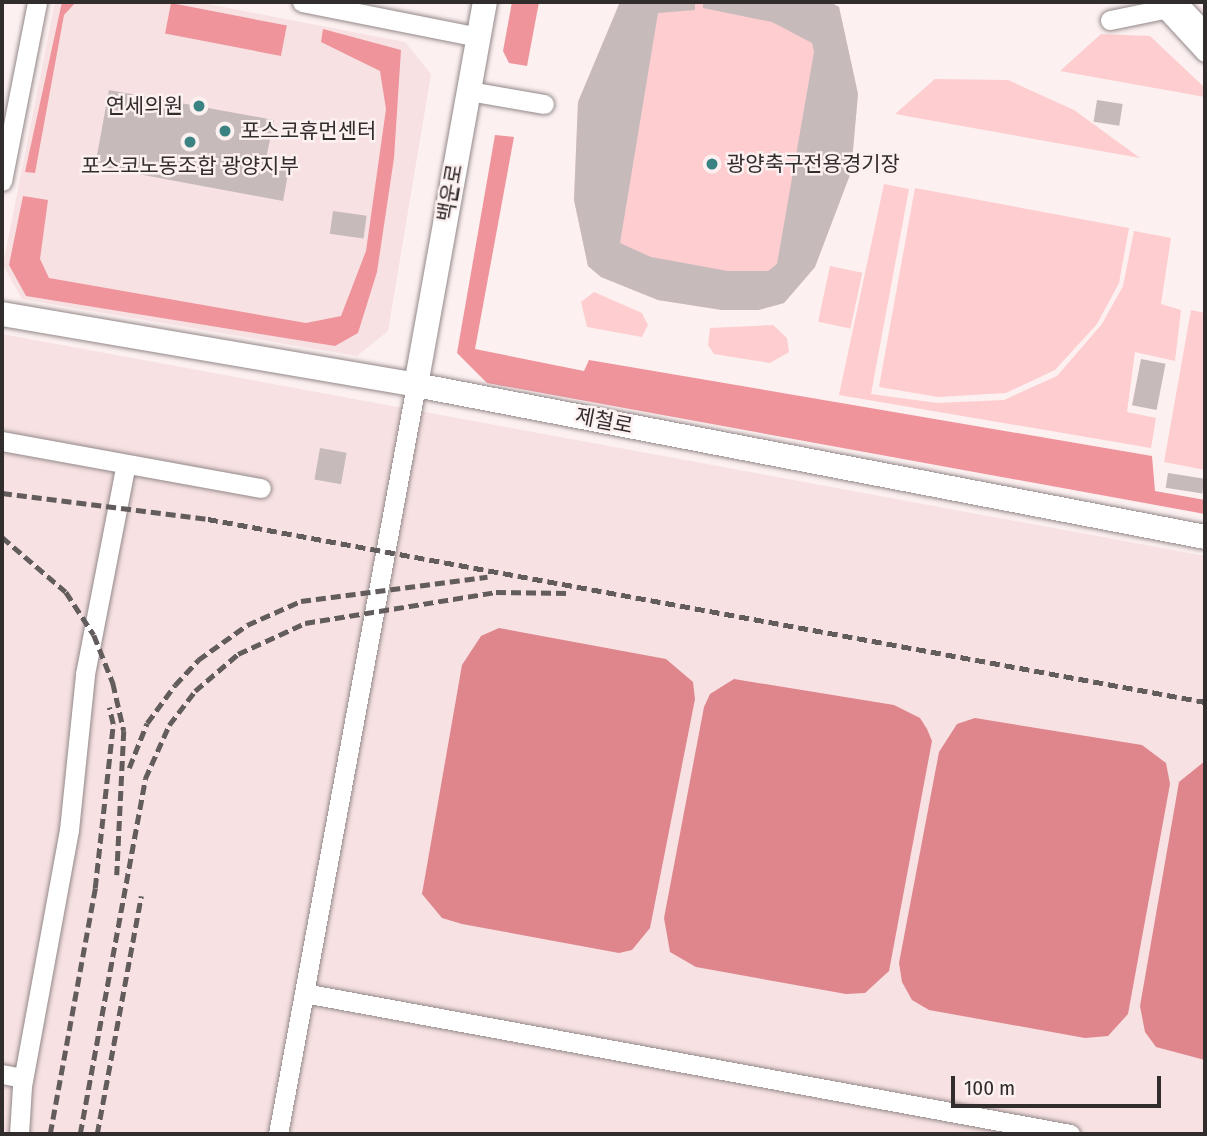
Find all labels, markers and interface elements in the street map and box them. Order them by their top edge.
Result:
place label: 연세의원 [106,93,183,119]
marker: 연세의원 [189,96,209,116]
place label: 포스코휴먼센터 [241,118,376,144]
marker: 포스코휴먼센터 [215,121,235,141]
marker: 포스코노동조합 광양지부 [182,134,198,150]
place label: 광양축구전용경기장 [726,151,900,177]
place label: 포스코노동조합 광양지부 [81,153,299,179]
marker: 광양축구전용경기장 [704,156,720,172]
street label: 백운로 [433,162,467,224]
street label: 제철로 [573,403,635,439]
scale bar [955,1062,1165,1106]
text: 100 m [964,1075,1015,1101]

